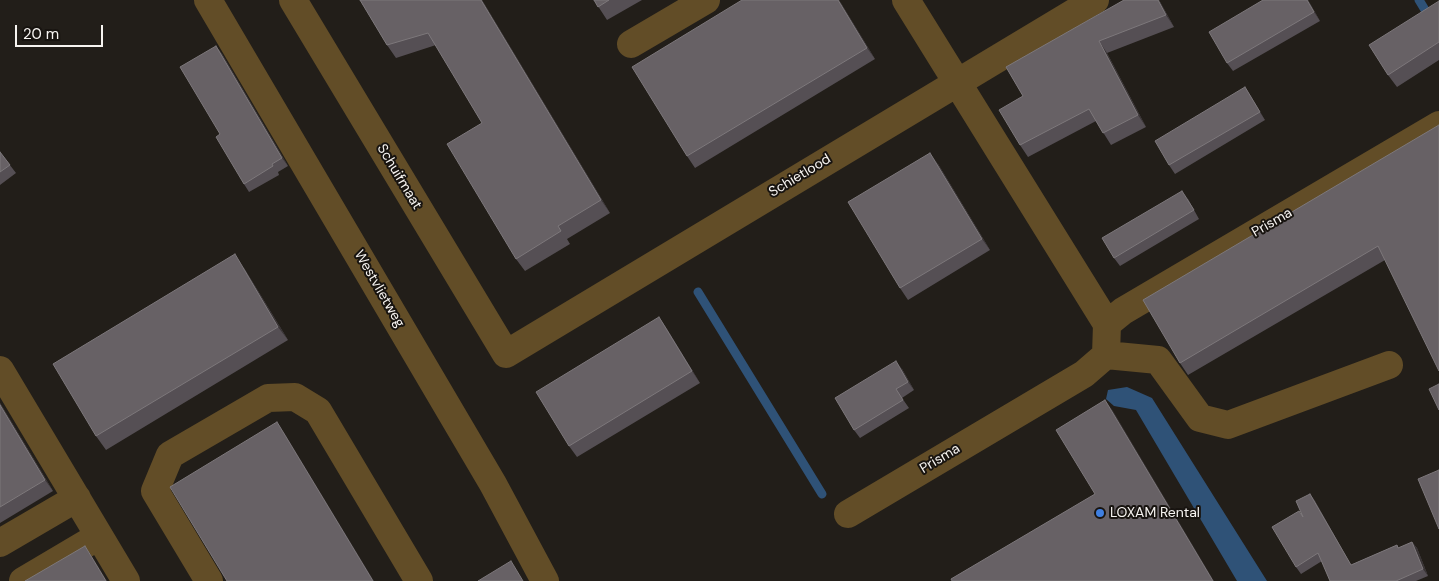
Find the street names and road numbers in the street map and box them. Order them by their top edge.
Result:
street label: Schuifmaat [373,141,425,213]
street label: Schietlood [766,151,834,201]
street label: Prisma [1249,205,1295,241]
street label: Westvlietweg [350,247,408,331]
street label: Prisma [917,441,963,477]

